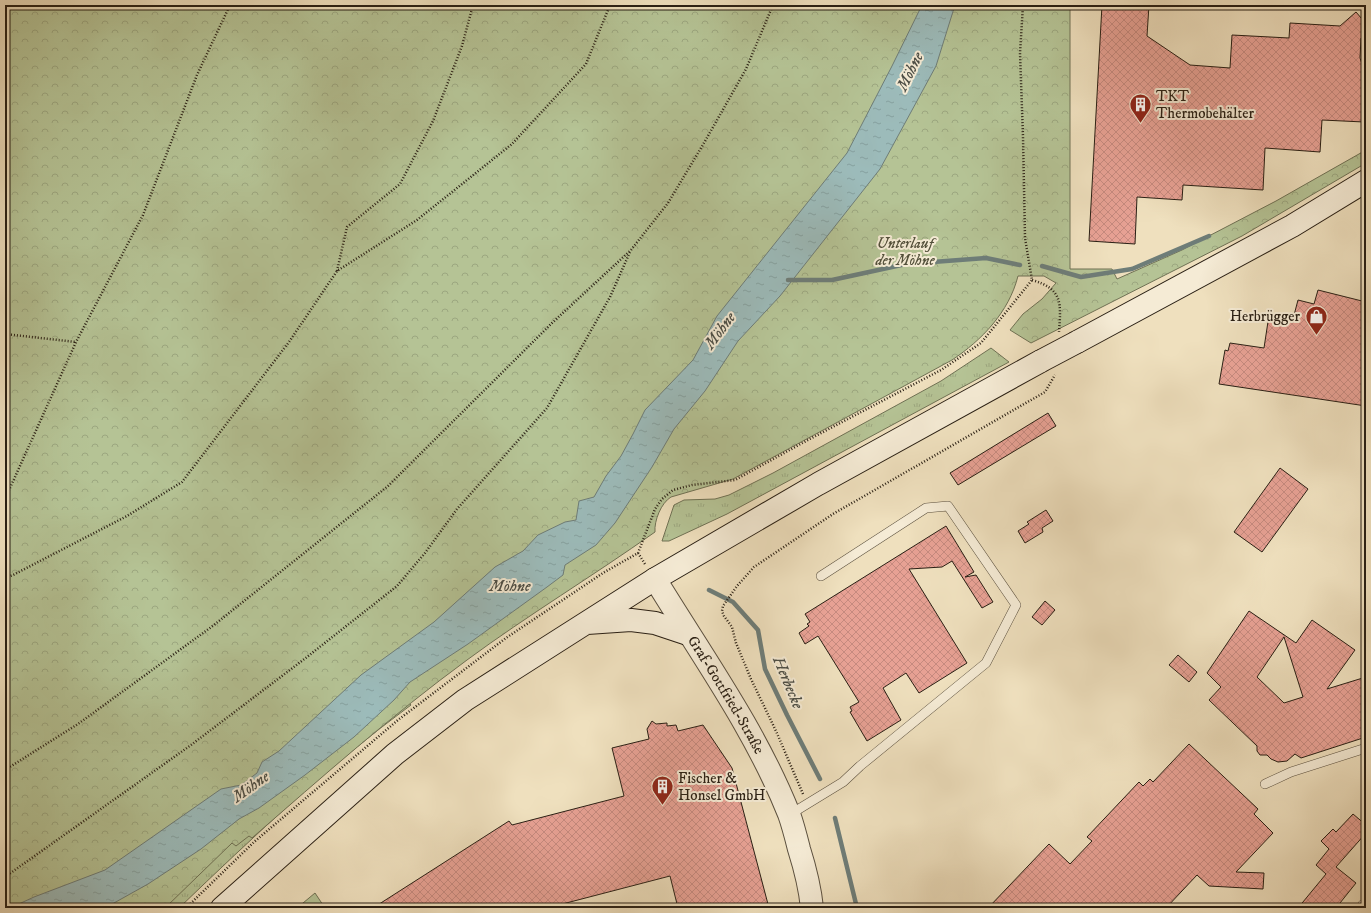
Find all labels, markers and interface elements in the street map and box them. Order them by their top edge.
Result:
water label: Möhne [892,48,928,95]
place label: TKT Thermobehälter [1156,87,1254,123]
building icon: TKT Thermobehälter [1128,92,1154,125]
park label: Unterlauf der Möhne [874,234,937,270]
shop icon: Herbrügger [1303,303,1329,336]
place label: Herbrügger [1230,307,1300,326]
water label: Möhne [699,308,740,354]
water label: Möhne [489,576,531,596]
street label: Graf-Gottfried-Straße [683,632,769,757]
water label: Herbecke [768,652,808,712]
water label: Möhne [227,766,273,807]
place label: Fischer & Honsel GmbH [678,769,766,805]
building icon: Fischer & Honsel GmbH [649,774,675,807]

